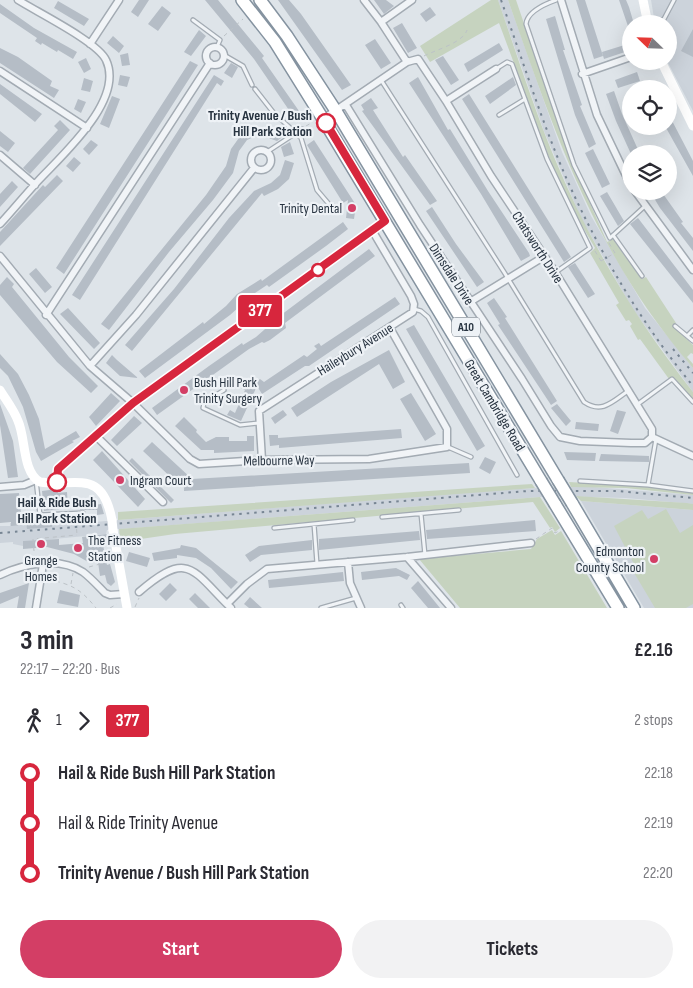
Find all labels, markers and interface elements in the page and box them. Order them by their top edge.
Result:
north arrow [622,15,678,70]
map controls [622,15,677,200]
button: locate [622,80,677,135]
place label: Trinity Avenue / Bush Hill Park Station [208,107,312,140]
marker: Trinity Avenue / Bush Hill Park Station [316,113,336,133]
button: layers [622,145,677,200]
place label: Trinity Dental [279,200,342,217]
marker: Trinity Dental [346,202,358,214]
street label: Chatsworth Drive [508,208,567,286]
street label: Dimsdale Drive [425,240,478,308]
unlabelled marker [311,263,325,277]
line badge: 377 [231,295,289,327]
text: 377 [248,300,272,321]
road number: A10 [452,318,480,337]
street label: Haileybury Avenue [314,319,396,379]
street label: Great Cambridge Road [460,356,529,454]
place label: Bush Hill Park Trinity Surgery [194,374,263,407]
marker: Bush Hill Park Trinity Surgery [178,384,190,396]
street label: Melbourne Way [243,451,315,470]
marker: Hail & Ride Bush Hill Park Station [47,472,67,492]
place label: Ingram Court [130,472,192,489]
marker: Ingram Court [114,474,126,486]
place label: Hail & Ride Bush Hill Park Station [17,494,97,527]
place label: The Fitness Station [88,532,141,565]
marker: Grange Homes [35,538,47,550]
marker: The Fitness Station [72,542,84,554]
place label: Edmonton County School [576,543,644,576]
place label: Grange Homes [24,552,58,585]
marker: Edmonton County School [648,553,660,565]
text: 3 min [20,624,74,657]
text: £2.16 [634,639,673,662]
text: 22:17 – 22:20 · Bus [20,660,120,679]
icon: walk [20,707,48,735]
icon: forward [70,707,98,735]
text: 377 [116,710,139,731]
text: 1 [56,711,62,730]
text: 2 stops [634,711,673,730]
text: Hail & Ride Bush Hill Park Station [58,762,275,785]
text: 22:18 [644,764,673,783]
text: Hail & Ride Trinity Avenue [58,812,218,835]
text: 22:19 [644,814,673,833]
text: Trinity Avenue / Bush Hill Park Station [58,862,309,885]
text: 22:20 [643,864,673,883]
button: Start [20,920,342,978]
button: Tickets [352,920,673,978]

